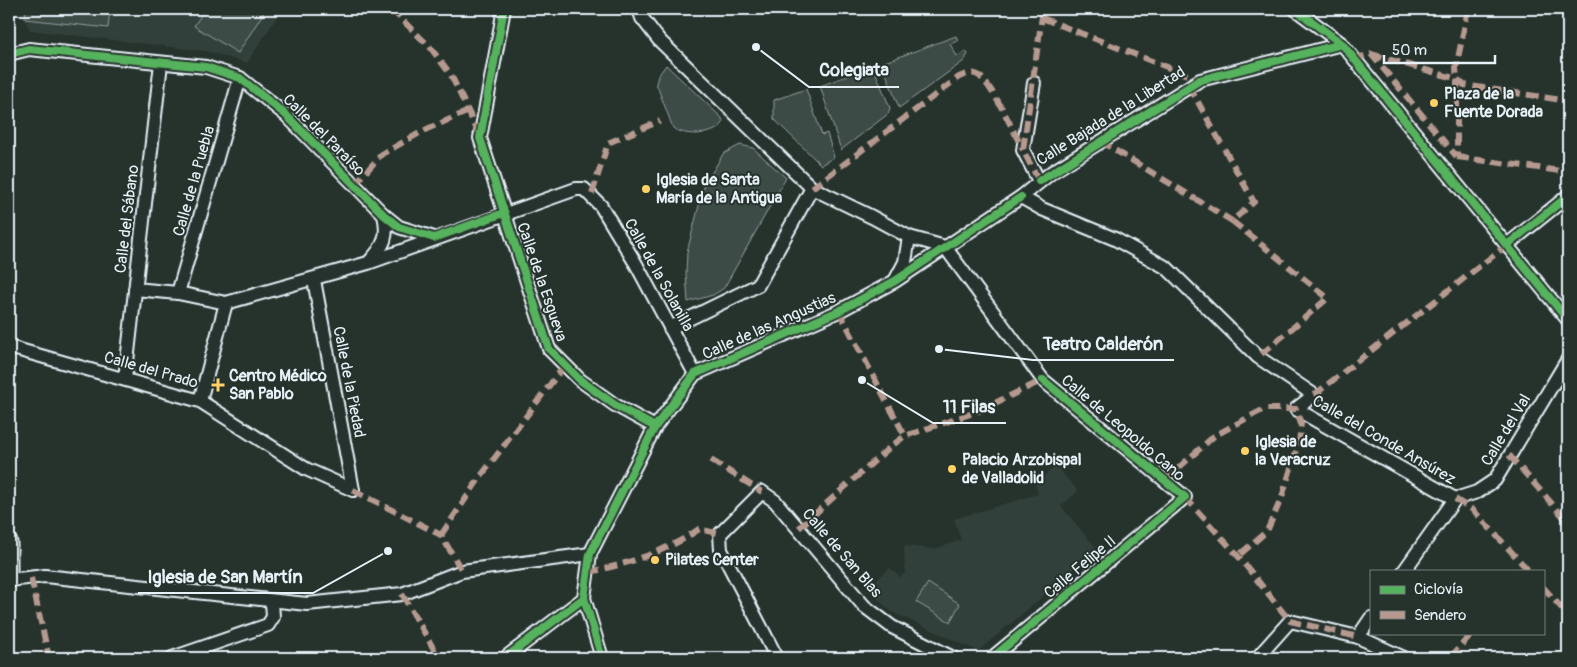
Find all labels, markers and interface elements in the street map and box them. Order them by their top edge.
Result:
scale bar [1384,32,1496,64]
text: 50 m [1392,41,1427,60]
callout: Colegiata [809,54,899,87]
text: Colegiata [819,59,889,82]
street label: Calle Bajada de la Libertad [1033,62,1189,170]
place label: Plaza de la Fuente Dorada [1444,84,1544,122]
street label: Calle del Paraíso [279,90,370,181]
marker: Plaza de la Fuente Dorada [1428,97,1440,109]
street label: Calle de la Puebla [169,123,219,239]
street label: Calle del Sábano [110,163,144,274]
place label: Iglesia de Santa María de la Antigua [656,170,783,208]
marker: Iglesia de Santa María de la Antigua [640,183,652,195]
street label: Calle de la Solanilla [620,215,698,335]
street label: Calle de la Esgueva [512,220,572,344]
street label: Calle de las Angustias [699,288,839,364]
street label: Calle de la Piedad [328,325,370,439]
callout: Teatro Calderón [1033,327,1174,360]
text: Teatro Calderón [1042,333,1163,356]
street label: Calle del Prado [102,347,201,393]
place label: Centro Médico San Pablo [229,366,327,404]
street label: Calle de Leopoldo Cano [1057,370,1189,486]
marker: Centro Médico San Pablo [211,378,225,392]
callout: 11 Filas [933,390,1006,423]
street label: Calle del Val [1477,390,1535,470]
street label: Calle del Conde Ansúrez [1309,391,1459,489]
text: 11 Filas [943,396,996,419]
place label: Iglesia de la Veracruz [1255,432,1331,470]
marker: Iglesia de la Veracruz [1239,445,1251,457]
place label: Palacio Arzobispal de Valladolid [962,450,1082,488]
marker: Palacio Arzobispal de Valladolid [946,463,958,475]
street label: Calle de San Blas [798,504,886,602]
street label: Calle Felipe II [1040,531,1120,603]
place label: Pilates Center [665,550,759,570]
marker: Pilates Center [649,554,661,566]
callout: Iglesia de San Martín [138,560,313,593]
text: Iglesia de San Martín [147,566,303,589]
legend [1370,570,1544,634]
text: Ciclovía [1414,580,1463,599]
text: Sendero [1414,606,1466,625]

